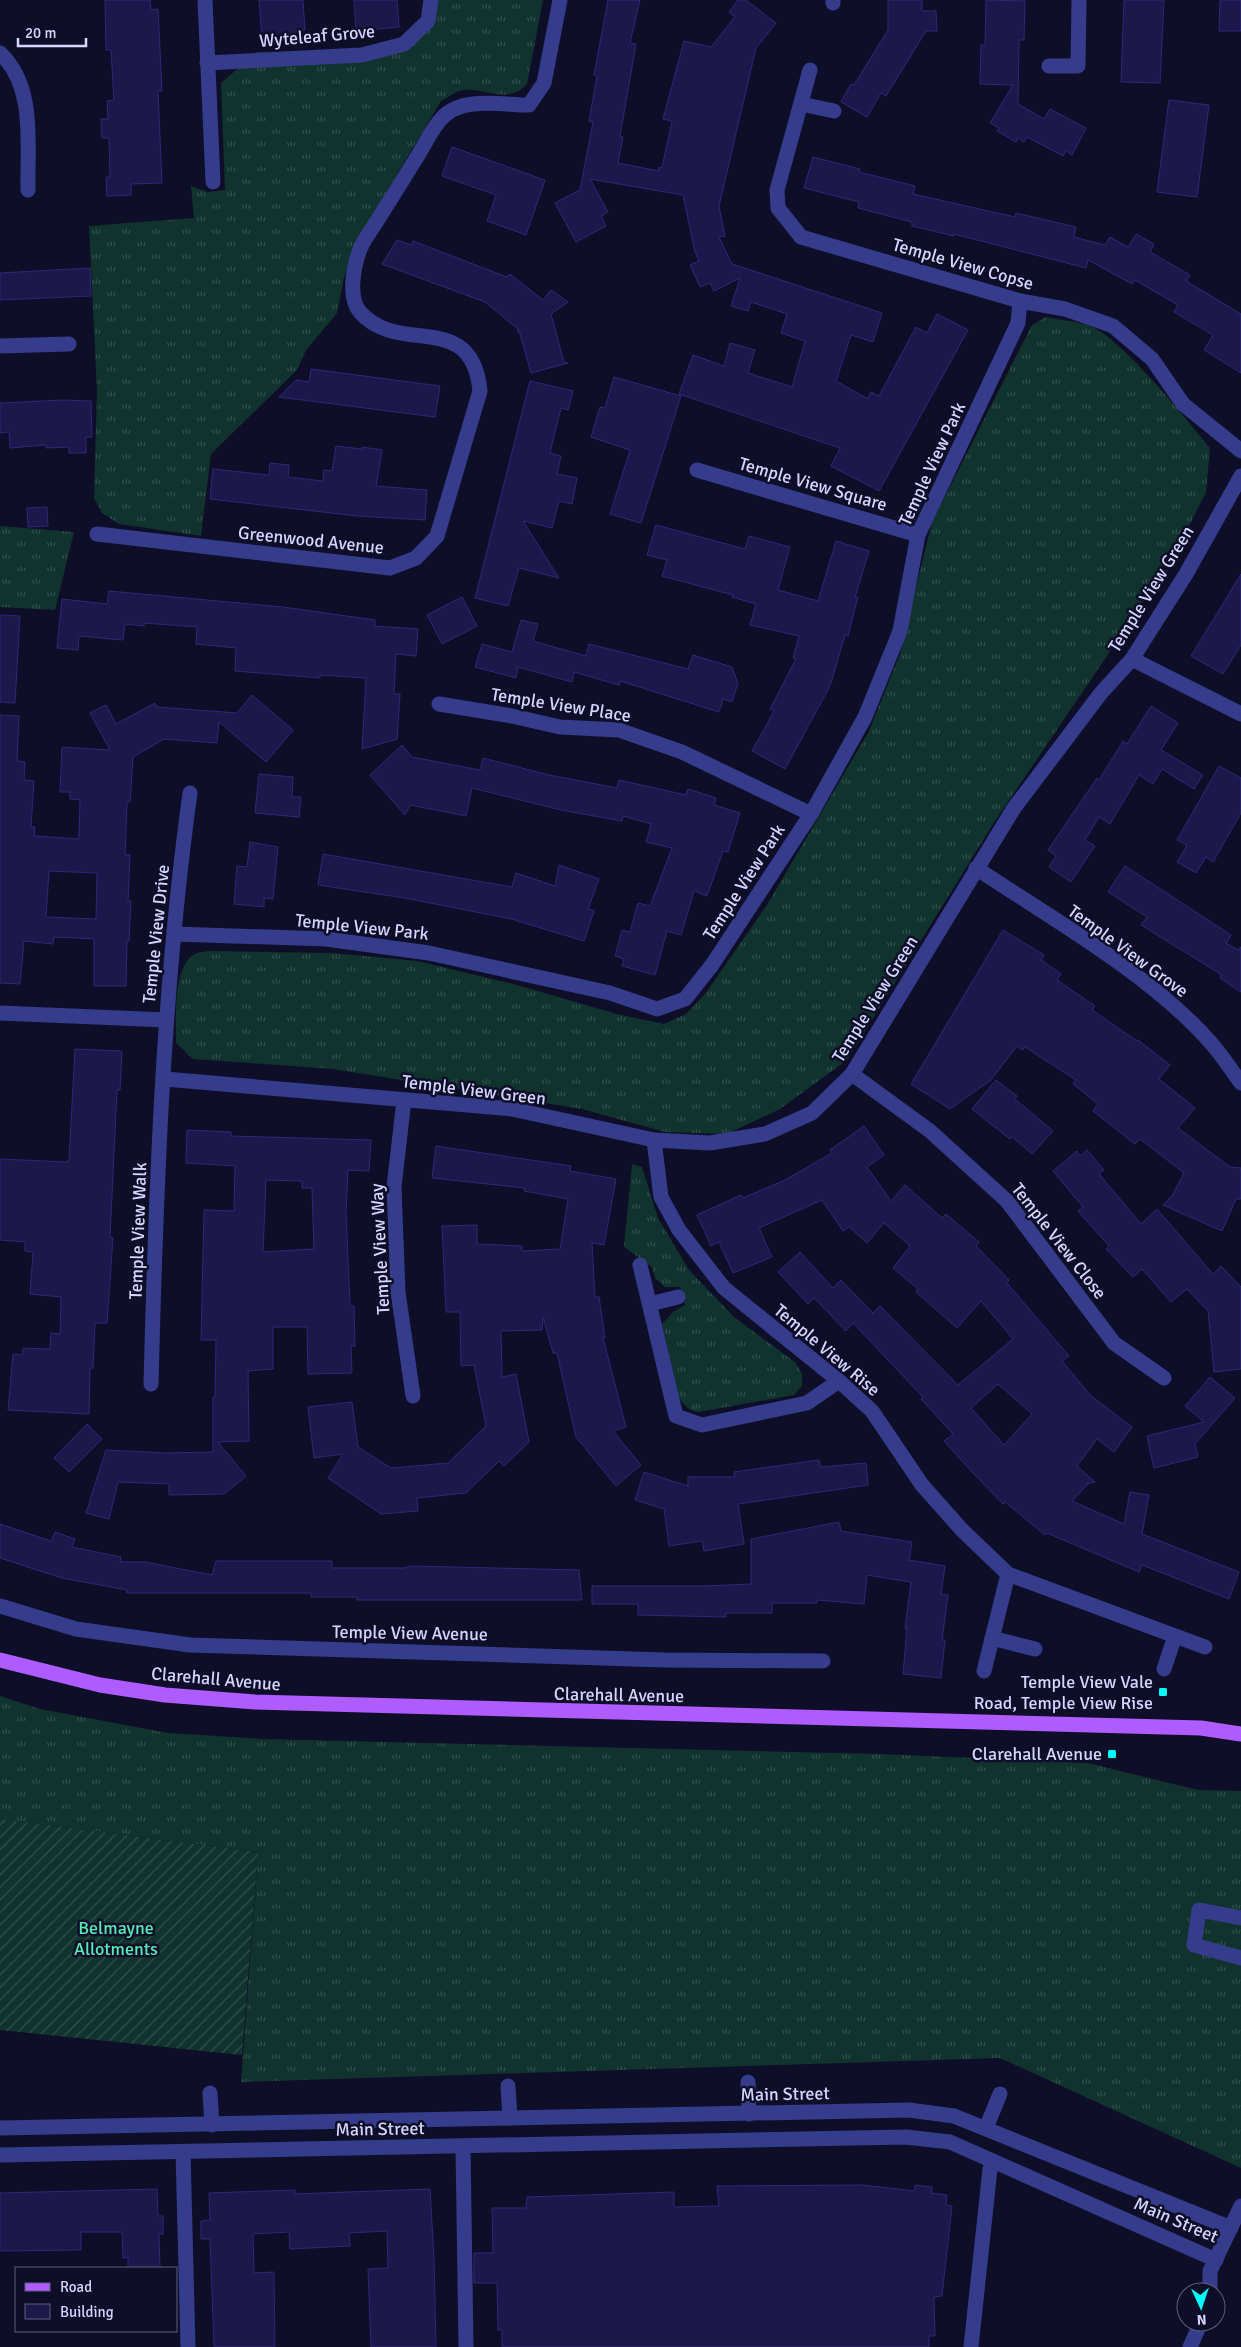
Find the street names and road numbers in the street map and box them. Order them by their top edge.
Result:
street label: Wyteleaf Grove [258,20,376,52]
street label: Temple View Copse [890,233,1036,295]
street label: Temple View Park [894,399,970,529]
street label: Temple View Square [736,452,890,516]
street label: Greenwood Avenue [237,521,385,559]
street label: Temple View Green [1103,522,1199,656]
street label: Temple View Place [490,683,632,727]
street label: Temple View Park [698,820,790,944]
street label: Temple View Drive [138,863,174,1005]
street label: Temple View Grove [1064,900,1192,1002]
street label: Temple View Park [294,909,430,945]
street label: Temple View Green [827,932,923,1066]
street label: Temple View Green [401,1070,547,1110]
street label: Temple View Walk [125,1162,151,1300]
street label: Temple View Close [1007,1178,1111,1304]
street label: Temple View Way [366,1182,394,1315]
street label: Temple View Rise [769,1299,885,1401]
street label: Temple View Avenue [332,1621,488,1645]
street label: Clarehall Avenue [150,1662,282,1696]
street label: Clarehall Avenue [554,1683,684,1707]
street label: Main Street [740,2082,830,2106]
street label: Main Street [335,2117,425,2141]
street label: Main Street [1131,2192,1221,2248]

